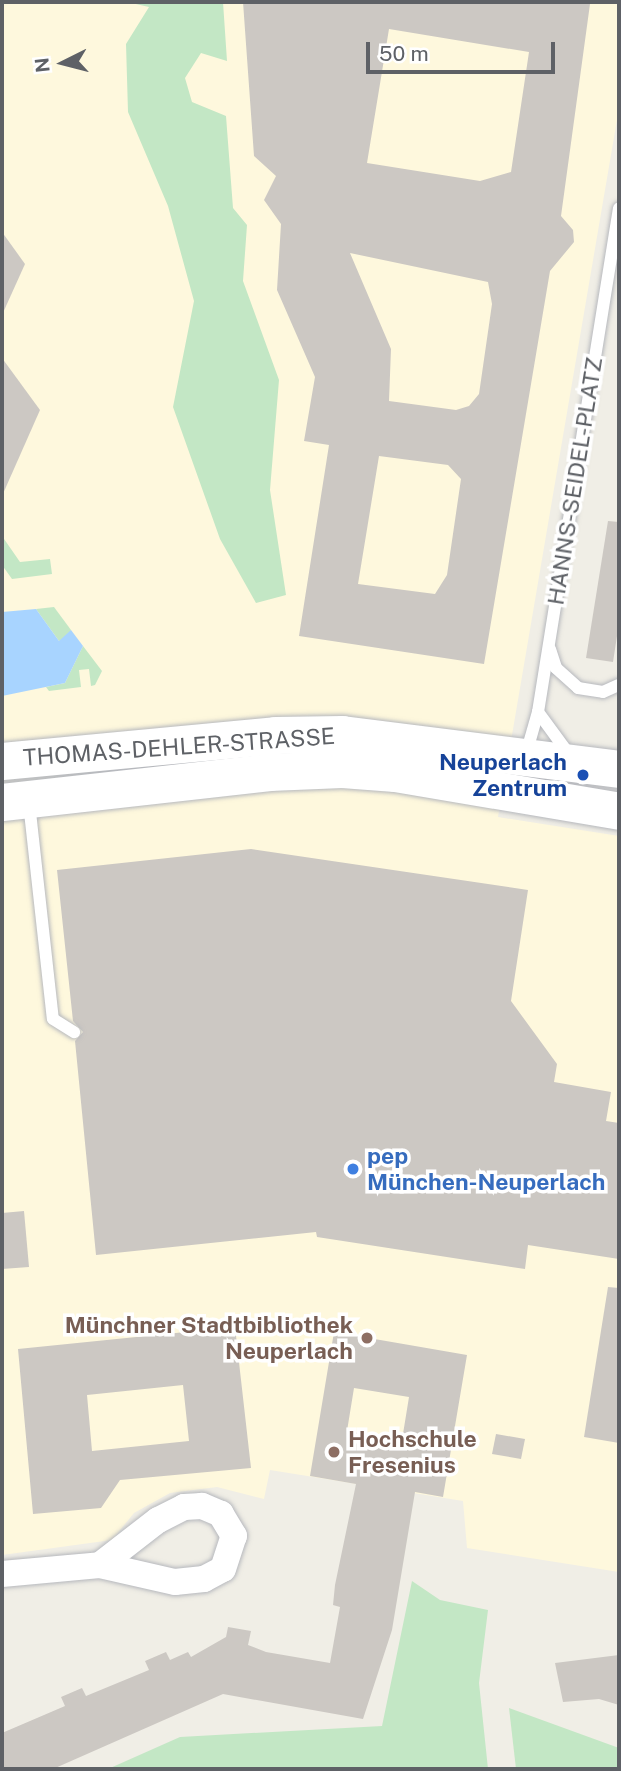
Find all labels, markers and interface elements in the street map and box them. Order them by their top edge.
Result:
north arrow [28,28,98,98]
scale bar [369,28,558,72]
text: 50 m [379,41,429,66]
text: N [30,57,54,74]
street label: HANNS-SEIDEL-PLATZ [542,355,608,607]
street label: THOMAS-DEHLER-STRASSE [22,722,336,772]
place label: Neuperlach Zentrum [439,748,567,802]
marker: Neuperlach Zentrum [573,765,593,785]
place label: pep München-Neuperlach [367,1142,605,1196]
marker: pep München-Neuperlach [345,1161,361,1177]
place label: Münchner Stadtbibliothek Neuperlach [65,1311,353,1365]
marker: Münchner Stadtbibliothek Neuperlach [359,1330,375,1346]
place label: Hochschule Fresenius [348,1425,477,1479]
marker: Hochschule Fresenius [326,1444,342,1460]

